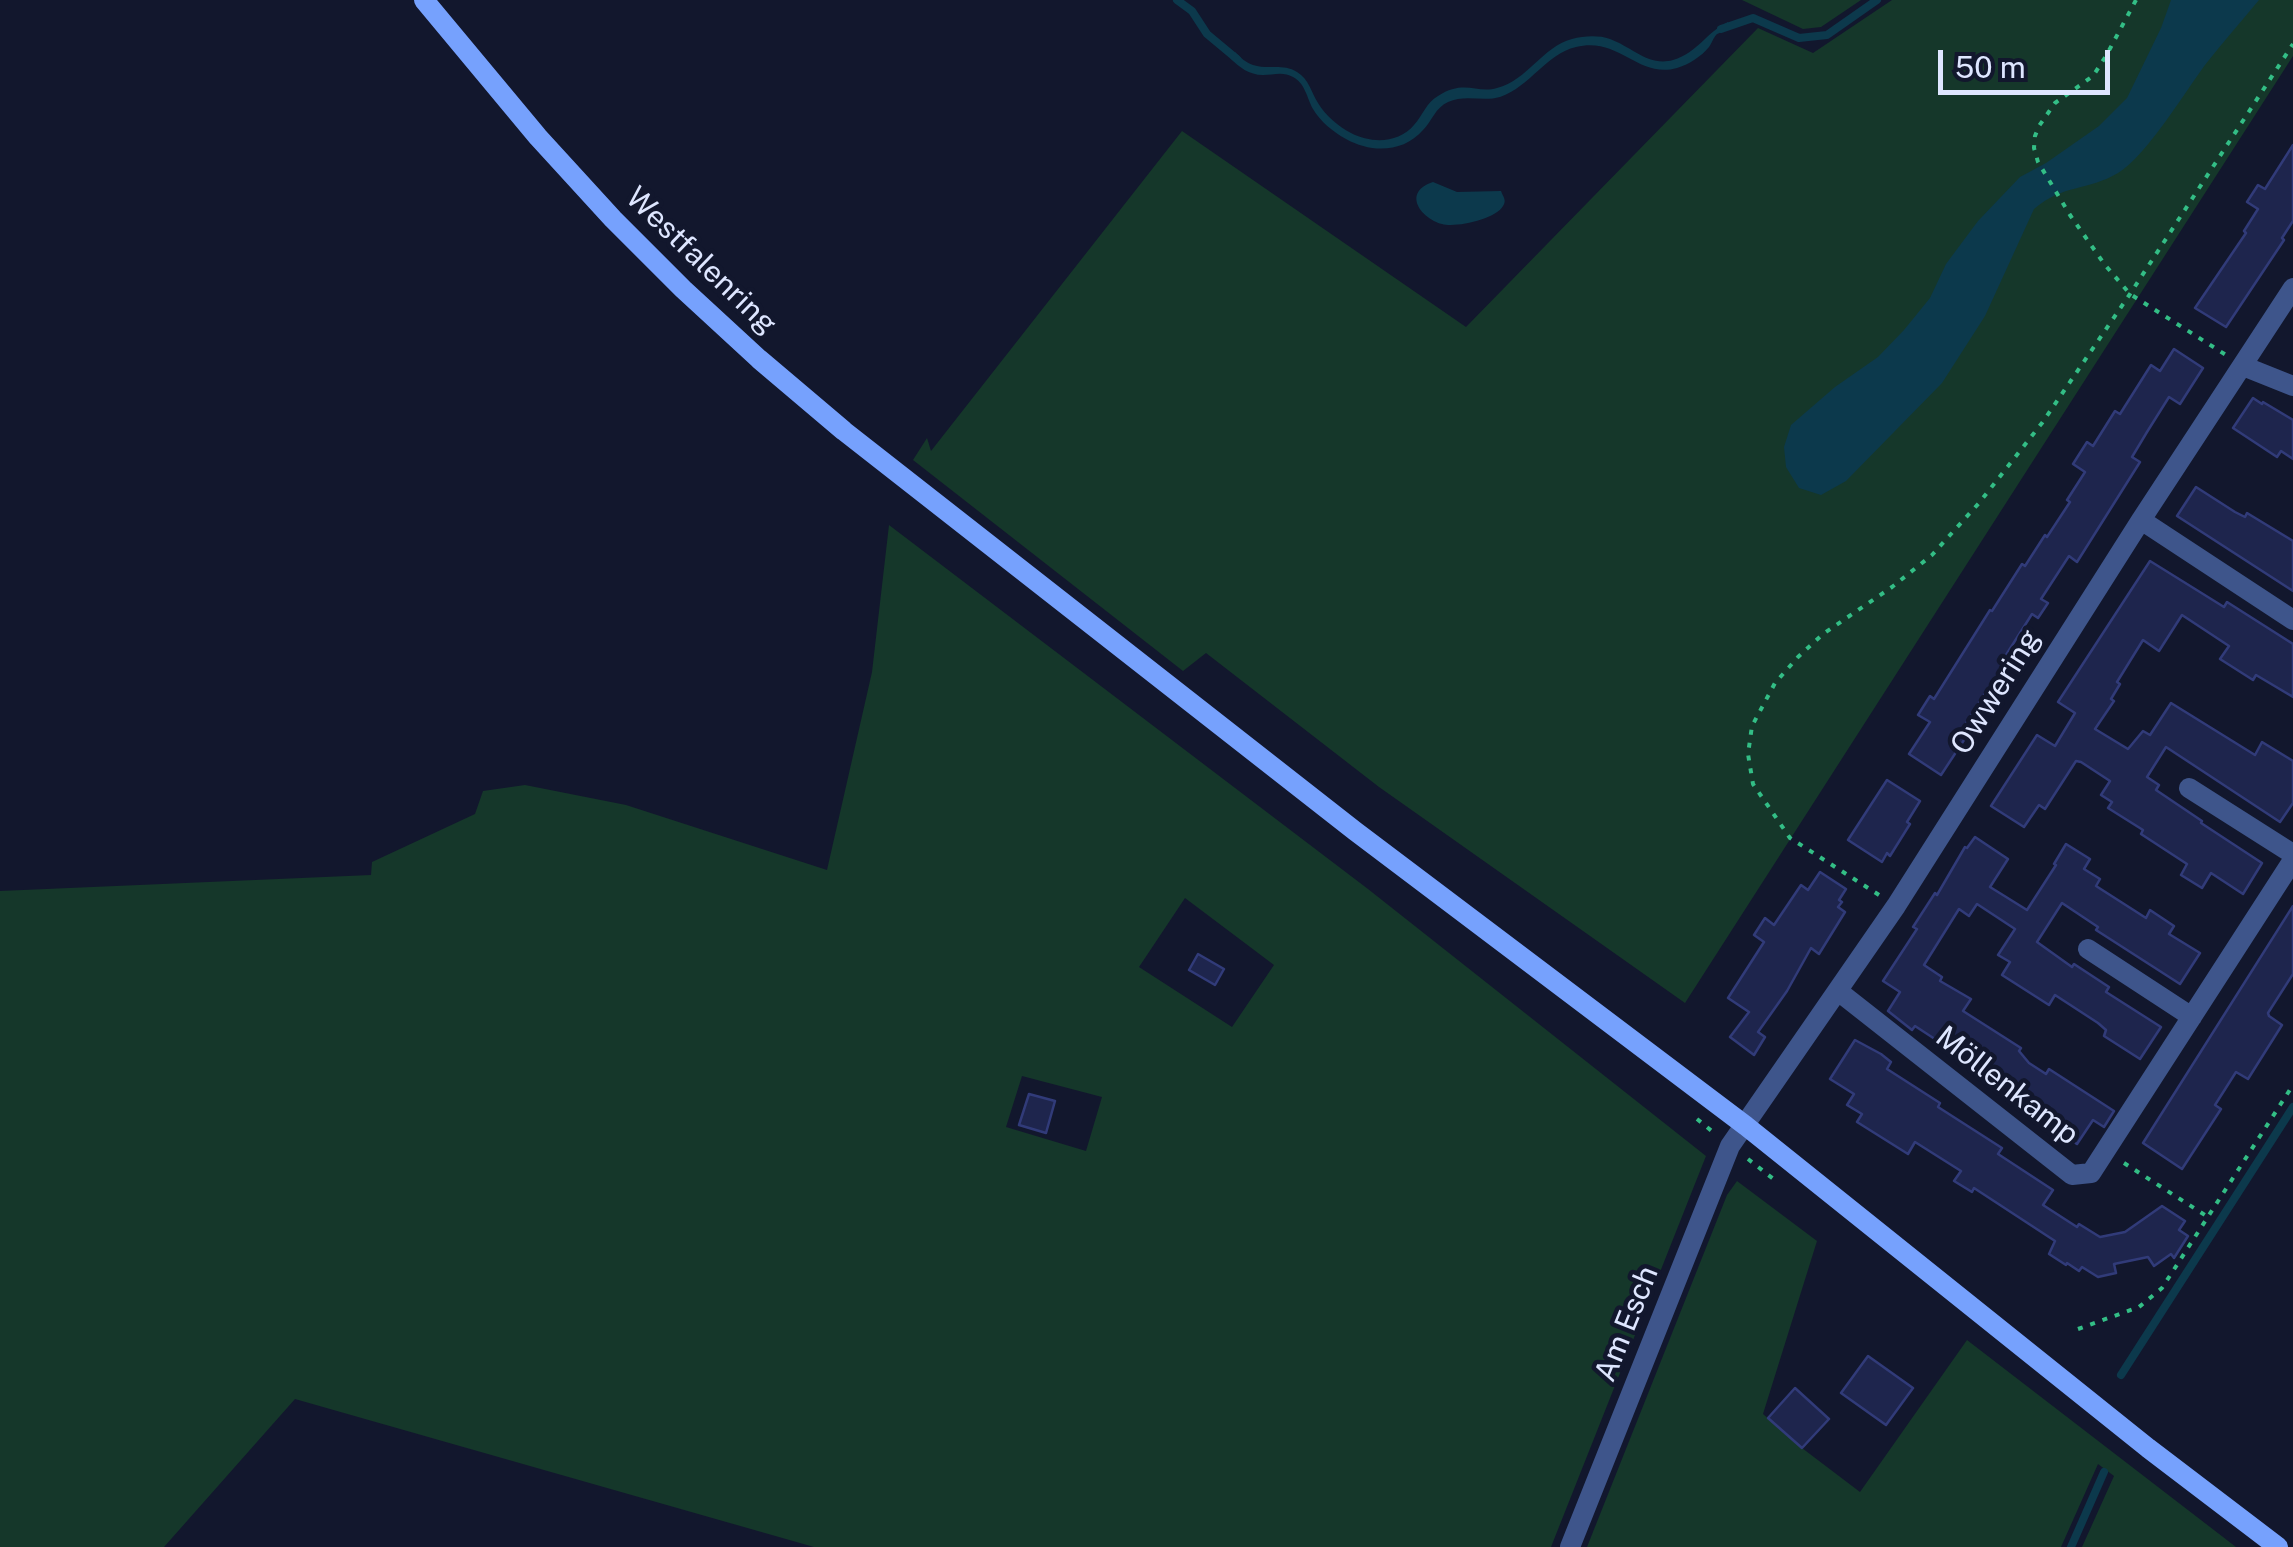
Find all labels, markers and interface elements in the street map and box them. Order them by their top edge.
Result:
scale bar [1943,30,2116,92]
text: 50 m [1955,49,2026,85]
street label: Westfalenring [618,180,784,342]
street label: Owwering [1943,623,2049,761]
street label: Möllenkamp [1928,1019,2086,1153]
street label: Am Esch [1588,1261,1666,1387]

